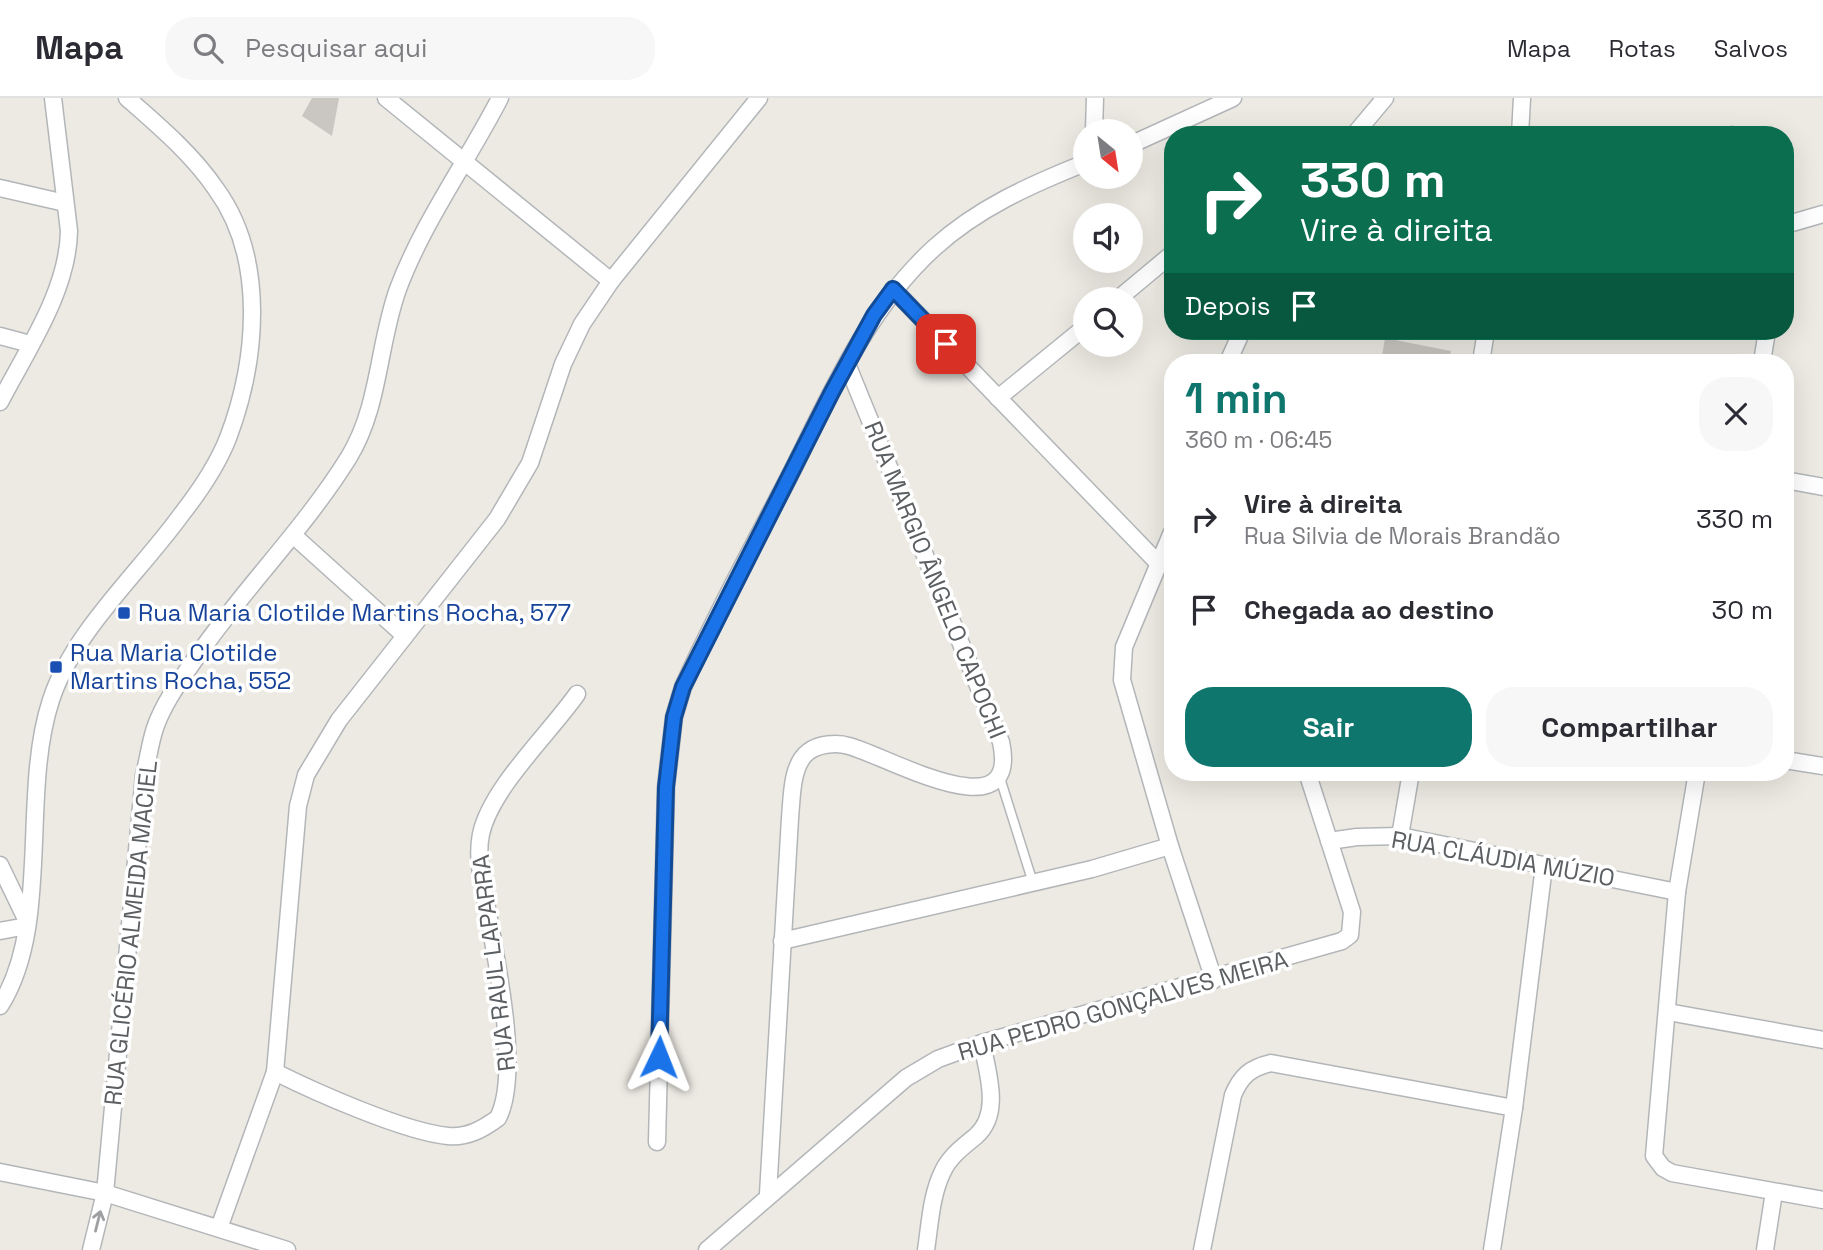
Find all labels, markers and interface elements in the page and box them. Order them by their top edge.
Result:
search box [165,17,655,80]
text: Mapa [35,27,123,69]
icon: search [189,29,227,67]
text: Pesquisar aqui [245,31,427,65]
text: Mapa [1507,33,1571,64]
text: Rotas [1609,33,1676,64]
text: Salvos [1714,33,1788,64]
north arrow [1073,119,1143,189]
map controls [1073,119,1143,357]
text: 330 m [1300,149,1446,211]
icon: right [1185,154,1276,245]
button: sound [1073,203,1143,273]
text: Vire à direita [1300,210,1493,250]
button: search [1073,287,1143,357]
icon: arrive [1285,287,1323,325]
text: Depois [1185,289,1271,323]
pin [916,314,976,374]
icon: arrive [927,325,965,363]
text: 1 min [1185,372,1288,425]
button: close [1699,377,1773,451]
street label: RUA MARGIO ÂNGELO CAPOCHI [857,417,1013,743]
text: 360 m · 06:45 [1185,425,1332,455]
text: Vire à direita [1244,487,1402,521]
icon: right [1185,500,1223,538]
text: 330 m [1696,502,1773,536]
text: Rua Silvia de Morais Brandão [1244,521,1561,551]
icon: arrive [1185,591,1223,629]
text: Chegada ao destino [1244,593,1494,627]
text: 30 m [1712,593,1773,627]
place label: Rua Maria Clotilde Martins Rocha, 577 [138,597,571,628]
marker: Rua Maria Clotilde Martins Rocha, 577 [116,605,132,621]
place label: Rua Maria Clotilde Martins Rocha, 552 [70,637,291,696]
marker: Rua Maria Clotilde Martins Rocha, 552 [48,659,64,675]
button: Sair [1185,687,1472,767]
button: Compartilhar [1486,687,1773,767]
street label: RUA GLICÉRIO ALMEIDA MACIEL [97,759,164,1107]
street label: RUA CLÁUDIA MÚZIO [1389,824,1617,893]
street label: RUA RAUL LAPARRA [465,853,522,1073]
street label: RUA PEDRO GONÇALVES MEIRA [954,943,1292,1068]
position arrow [622,1020,696,1094]
one-way arrow [92,1210,105,1233]

